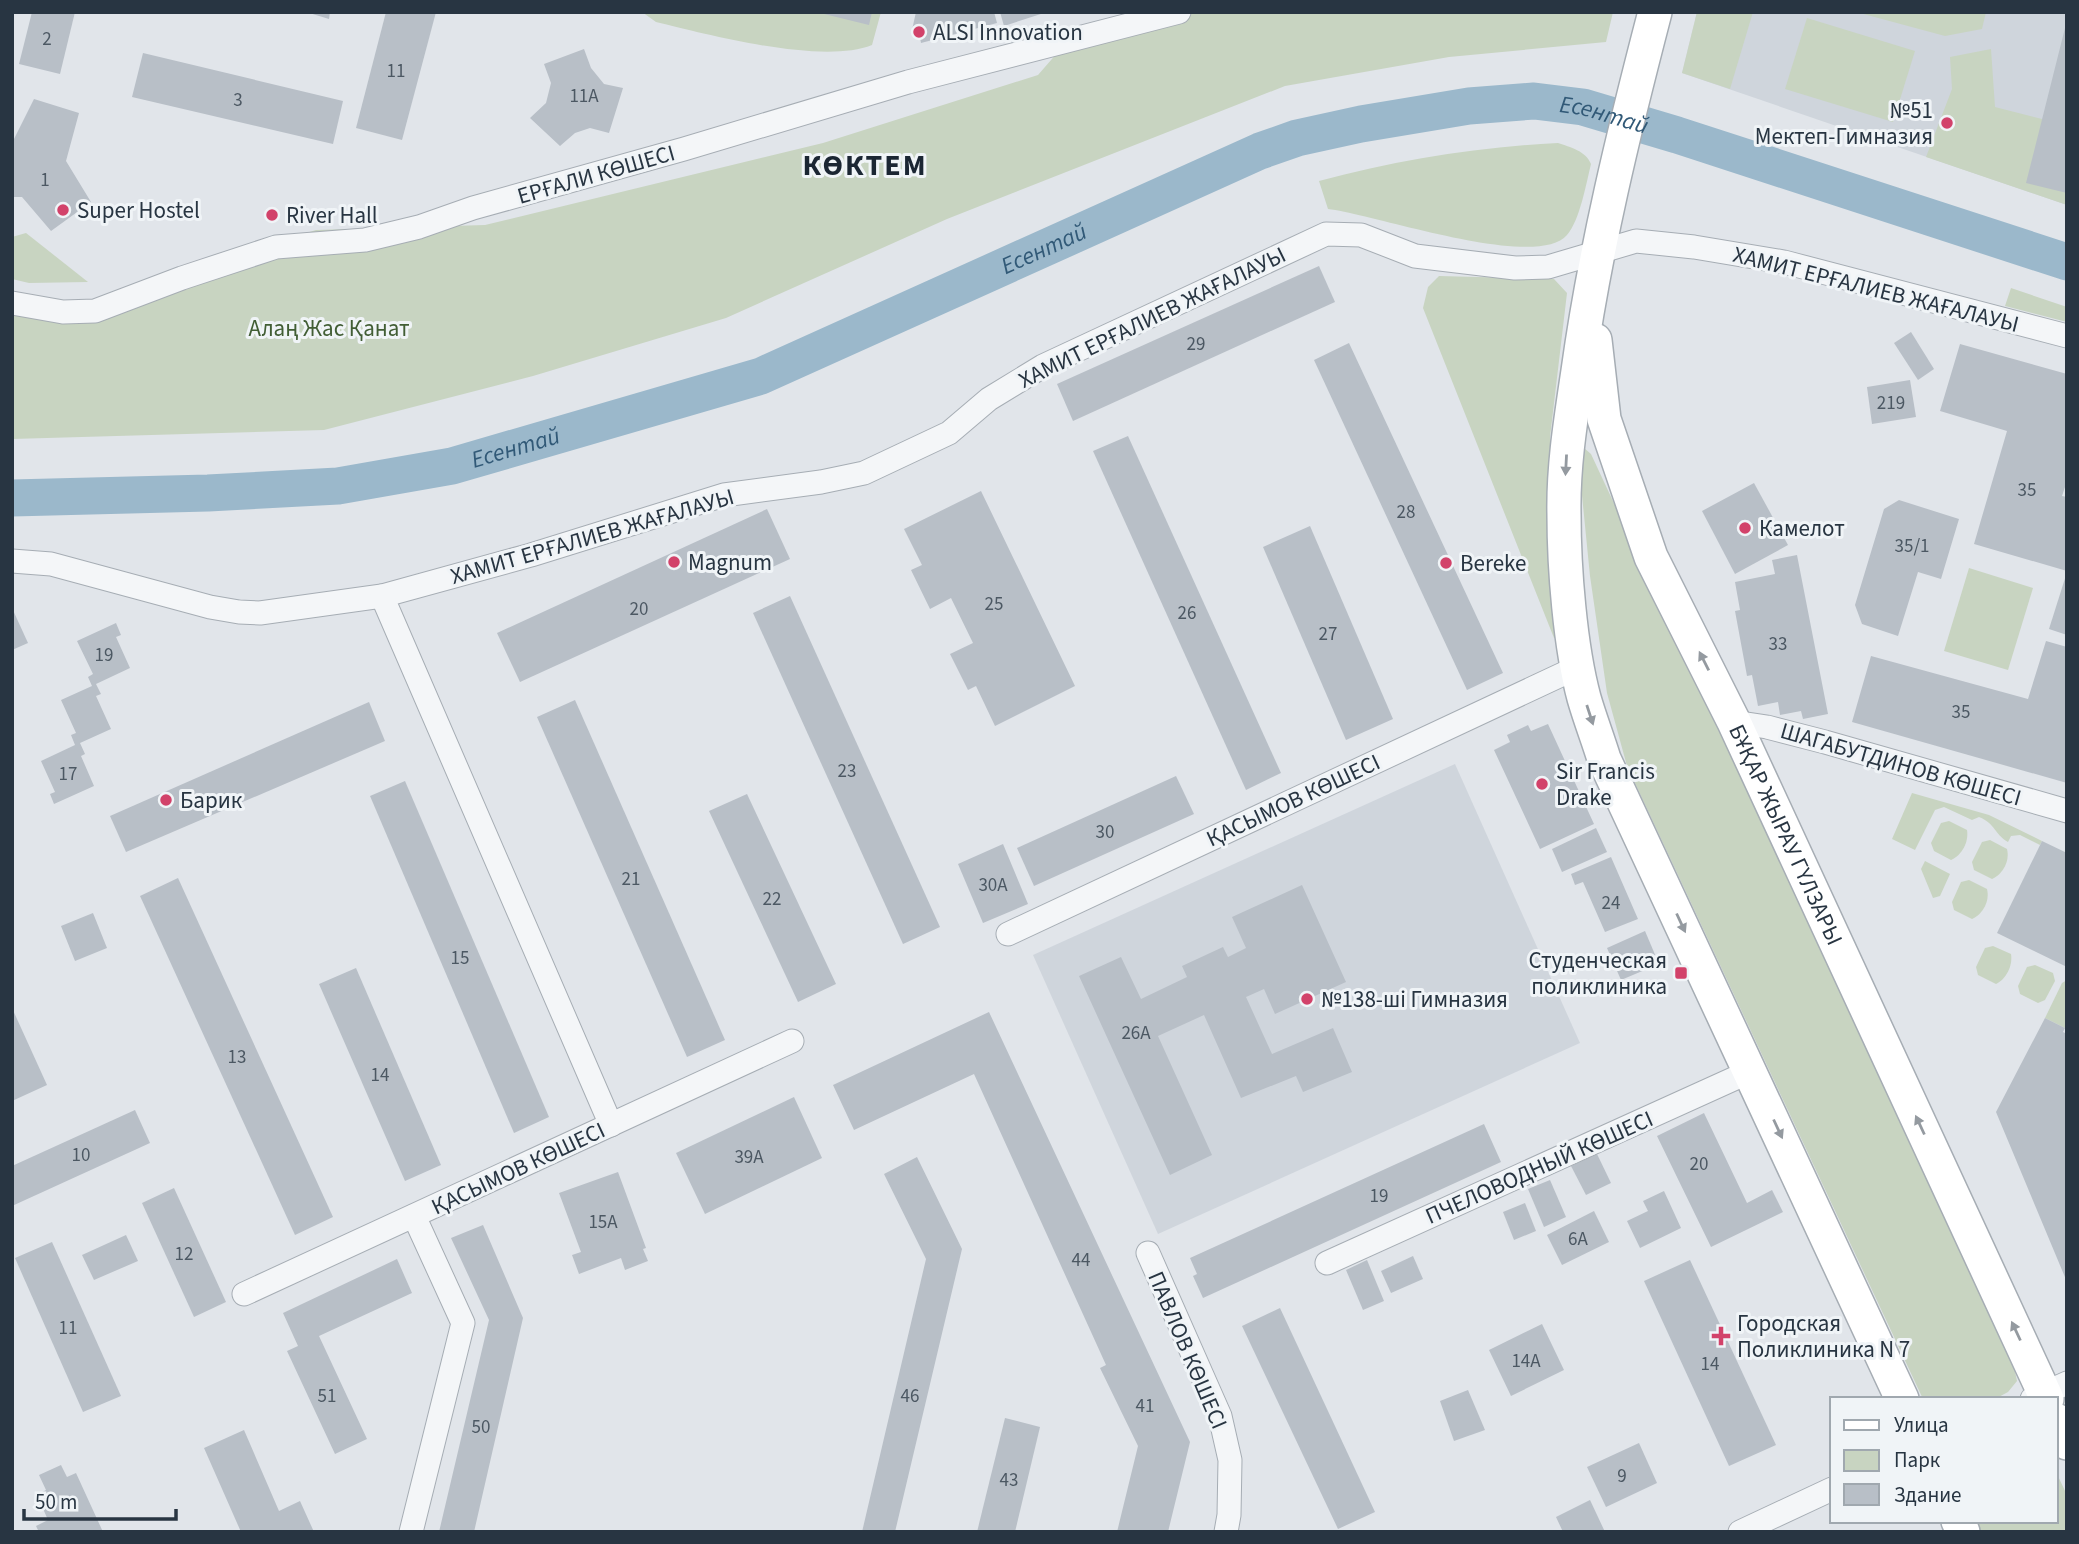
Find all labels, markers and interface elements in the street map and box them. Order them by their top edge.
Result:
place label: ALSI Innovation [933,16,1083,49]
marker: ALSI Innovation [911,24,927,40]
house number: 2 [42,26,52,53]
house number: 11 [387,58,405,85]
house number: 11А [569,83,599,110]
house number: 3 [233,87,243,114]
water label: Есентай [1557,87,1653,144]
place label: №51 Мектеп-Гимназия [1755,94,1933,153]
marker: №51 Мектеп-Гимназия [1939,115,1955,131]
street label: ЕРҒАЛИ КӨШЕСІ [513,136,679,213]
district label: КӨКТЕМ [802,144,928,187]
house number: 1 [40,167,50,194]
place label: Super Hostel [77,194,200,227]
place label: River Hall [286,199,378,232]
marker: Super Hostel [55,202,71,218]
marker: River Hall [264,207,280,223]
water label: Есентай [995,214,1093,284]
street label: ХАМИТ ЕРҒАЛИЕВ ЖАҒАЛАУЫ [1013,238,1291,397]
street label: ХАМИТ ЕРҒАЛИЕВ ЖАҒАЛАУЫ [1729,238,2022,341]
park label: Алаң Жас Қанат [248,312,410,345]
house number: 29 [1187,331,1205,358]
house number: 219 [1877,390,1905,417]
water label: Есентай [467,418,564,478]
one-way arrow [1560,455,1571,477]
house number: 35 [2018,477,2036,504]
street label: ХАМИТ ЕРҒАЛИЕВ ЖАҒАЛАУЫ [447,480,738,593]
house number: 28 [1397,499,1415,526]
place label: Камелот [1759,512,1845,545]
marker: Камелот [1737,520,1753,536]
house number: 35/1 [1895,533,1929,560]
place label: Magnum [688,546,772,579]
place label: Bereke [1460,547,1526,580]
marker: Magnum [666,554,682,570]
marker: Bereke [1438,555,1454,571]
house number: 25 [985,591,1003,618]
house number: 20 [630,596,648,623]
house number: 26 [1178,600,1196,627]
house number: 27 [1319,621,1337,648]
house number: 33 [1769,631,1787,658]
house number: 19 [95,642,113,669]
one-way arrow [1698,651,1709,671]
house number: 35 [1952,699,1970,726]
one-way arrow [1585,705,1596,726]
street label: ШАГАБУТДИНОВ КӨШЕСІ [1777,714,2025,815]
street label: БҰҚАР ЖЫРАУ ГҮЛЗАРЫ [1720,719,1851,951]
street label: ҚАСЫМОВ КӨШЕСІ [1201,746,1385,855]
place label: Sir Francis Drake [1556,755,1655,814]
house number: 23 [838,758,856,785]
house number: 17 [59,761,77,788]
marker: Sir Francis Drake [1534,776,1550,792]
place label: Барик [180,784,243,817]
marker: Барик [158,792,174,808]
house number: 30 [1096,819,1114,846]
house number: 21 [622,866,640,893]
house number: 30А [978,872,1008,899]
house number: 22 [763,886,781,913]
house number: 24 [1602,890,1620,917]
one-way arrow [1676,913,1687,933]
place label: Студенческая поликлиника [1528,944,1667,1003]
house number: 15 [451,945,469,972]
marker: Студенческая поликлиника [1673,965,1689,981]
place label: №138-ші Гимназия [1321,983,1508,1016]
marker: №138-ші Гимназия [1299,991,1315,1007]
house number: 26А [1121,1020,1151,1047]
house number: 13 [228,1044,246,1071]
house number: 14 [371,1062,389,1089]
street label: ПЧЕЛОВОДНЫЙ КӨШЕСІ [1420,1102,1658,1233]
street label: ҚАСЫМОВ КӨШЕСІ [426,1114,610,1223]
one-way arrow [1915,1115,1926,1135]
one-way arrow [1772,1119,1784,1139]
house number: 10 [72,1142,90,1169]
house number: 39А [734,1144,764,1171]
house number: 20 [1690,1151,1708,1178]
house number: 19 [1370,1183,1388,1210]
house number: 15А [588,1209,618,1236]
house number: 6А [1568,1226,1589,1253]
house number: 12 [175,1241,193,1268]
house number: 44 [1072,1247,1090,1274]
street label: ПАВЛОВ КӨШЕСІ [1139,1266,1236,1434]
place label: Городская Поликлиника N 7 [1737,1307,1910,1366]
house number: 11 [59,1315,77,1342]
one-way arrow [2010,1321,2022,1341]
marker: Городская Поликлиника N 7 [1711,1326,1731,1346]
house number: 14А [1511,1348,1541,1375]
house number: 14 [1701,1351,1719,1378]
house number: 51 [318,1383,336,1410]
house number: 46 [901,1383,919,1410]
house number: 41 [1136,1393,1154,1420]
legend [1830,1397,2058,1523]
text: Улица [1894,1410,1949,1440]
house number: 50 [472,1414,490,1441]
text: Парк [1894,1445,1941,1475]
house number: 9 [1617,1463,1627,1490]
house number: 43 [1000,1467,1018,1494]
scale bar [24,1478,177,1522]
text: Здание [1894,1480,1962,1510]
text: 50 m [35,1487,77,1517]

